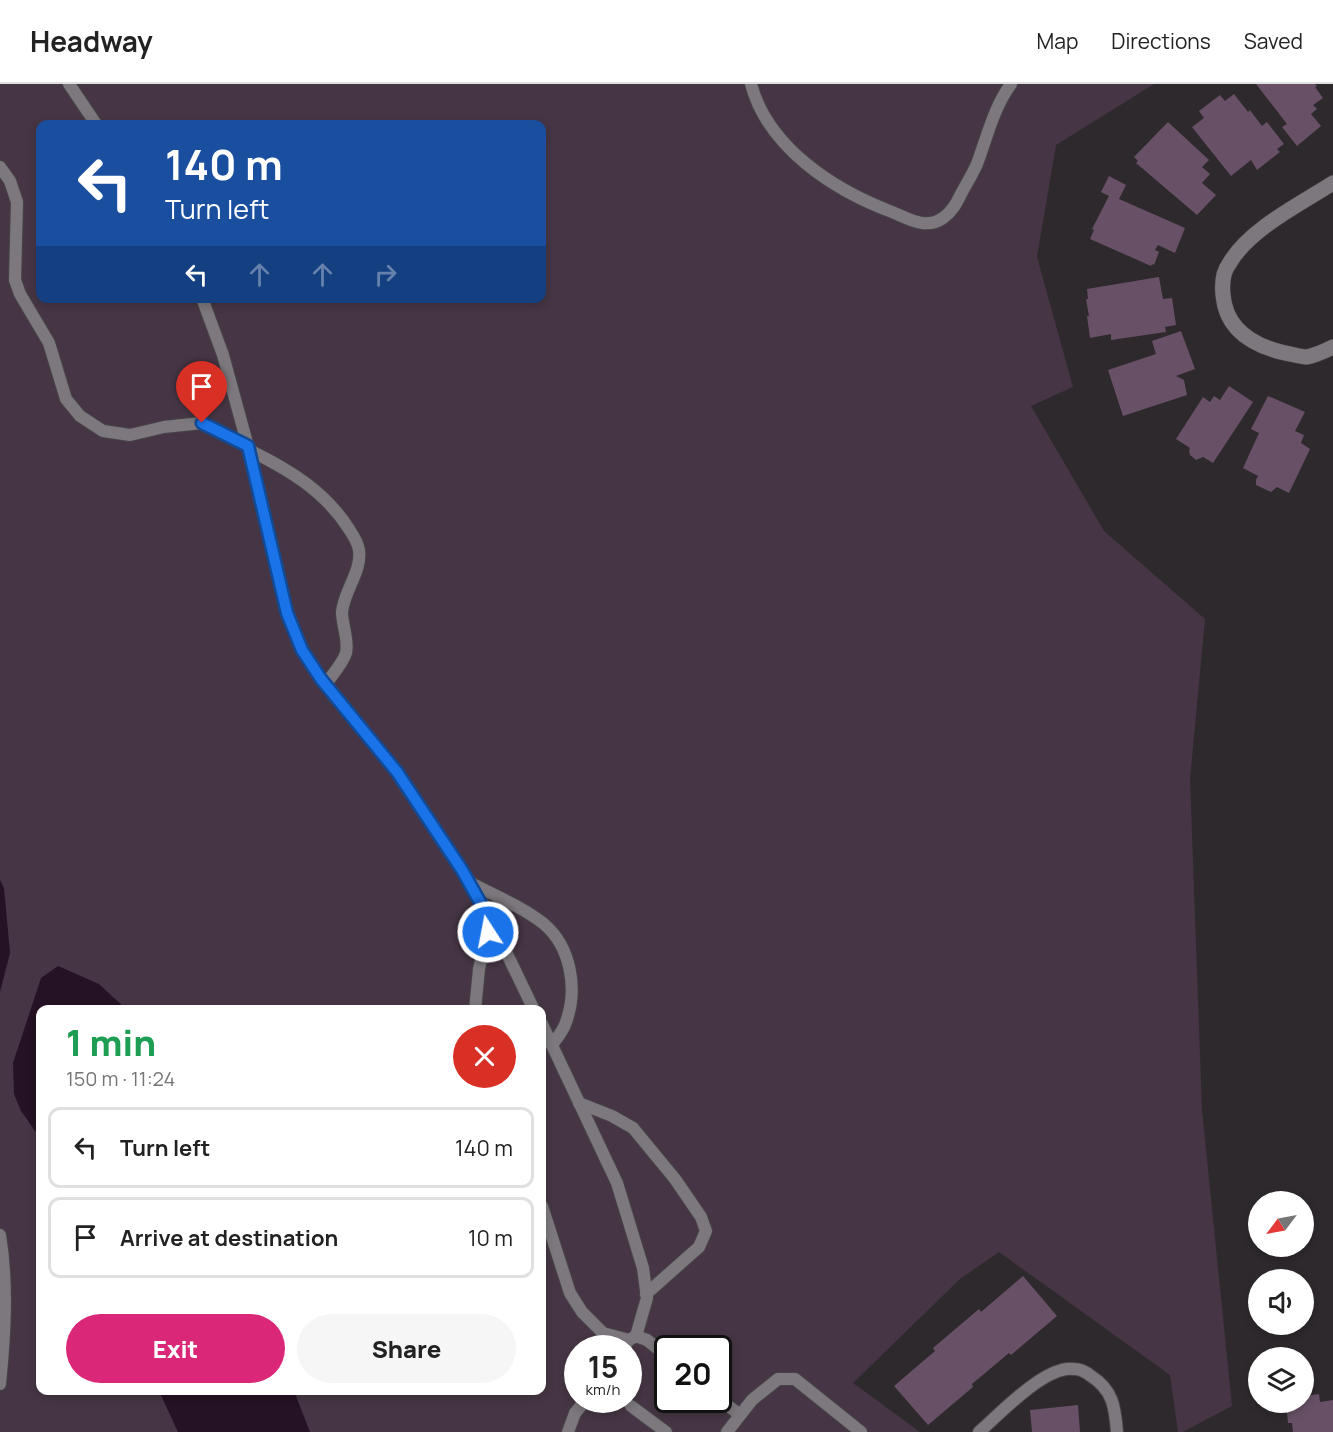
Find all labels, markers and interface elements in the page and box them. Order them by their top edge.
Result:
text: Headway [30,22,153,60]
text: Map [1037,27,1078,55]
text: Directions [1111,27,1211,55]
text: Saved [1244,27,1303,55]
text: 140 m [165,135,283,193]
icon: left [66,144,144,222]
text: Turn left [165,190,269,227]
icon: left [180,258,213,291]
icon: ahead [243,258,276,291]
icon: ahead [306,258,339,291]
icon: right [369,258,402,291]
pin [176,361,227,423]
icon: arrive [185,370,218,403]
position arrow [456,900,520,964]
text: 1 min [66,1018,156,1067]
button: close [453,1025,516,1088]
text: 150 m · 11:24 [66,1065,175,1092]
icon: left [69,1131,102,1164]
text: Turn left [120,1133,210,1163]
text: 140 m [455,1133,513,1163]
north arrow [1248,1191,1314,1257]
map controls [1248,1191,1314,1413]
icon: arrive [69,1221,102,1254]
text: Arrive at destination [120,1223,338,1253]
text: 10 m [468,1223,513,1253]
button: sound [1248,1269,1314,1335]
button: Exit [66,1314,285,1383]
button: Share [297,1314,516,1383]
speed limit sign: 20 [654,1335,732,1413]
text: 15 [588,1346,618,1387]
button: layers [1248,1347,1314,1413]
text: km/h [586,1379,620,1400]

